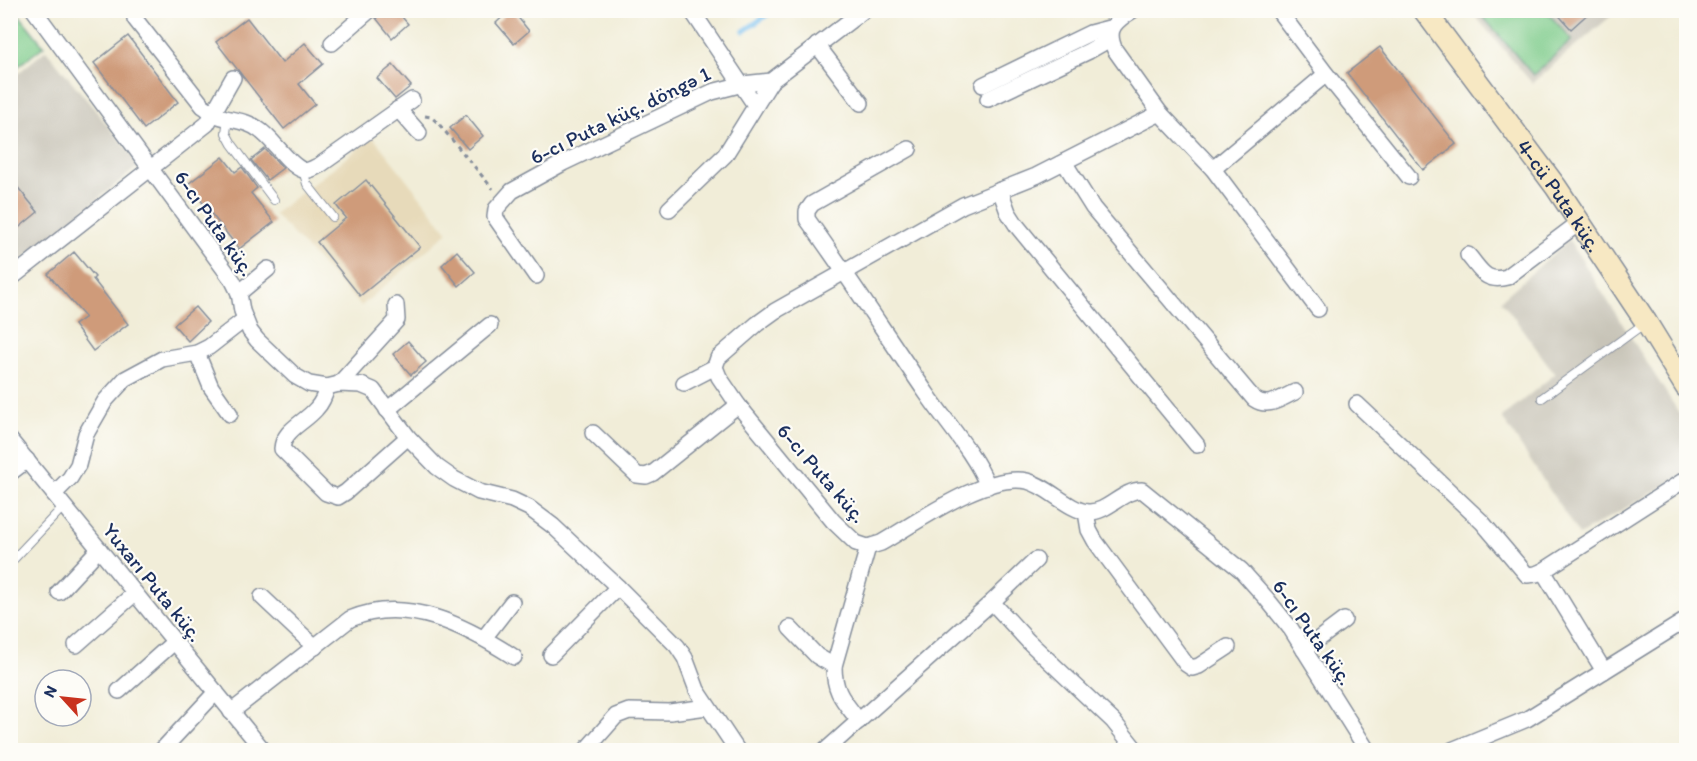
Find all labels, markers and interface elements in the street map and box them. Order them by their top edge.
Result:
street label: 6-cı Puta küç. döngə 1 [526,60,715,170]
street label: 4-cü Puta küç. [1512,134,1608,256]
street label: 6-cı Puta küç. [169,165,261,281]
street label: 6-cı Puta küç. [772,418,872,528]
street label: Yuxarı Puta küç. [98,518,208,646]
street label: 6-cı Puta küç. [1267,574,1359,690]
north arrow [33,668,93,728]
text: N [39,682,61,701]

